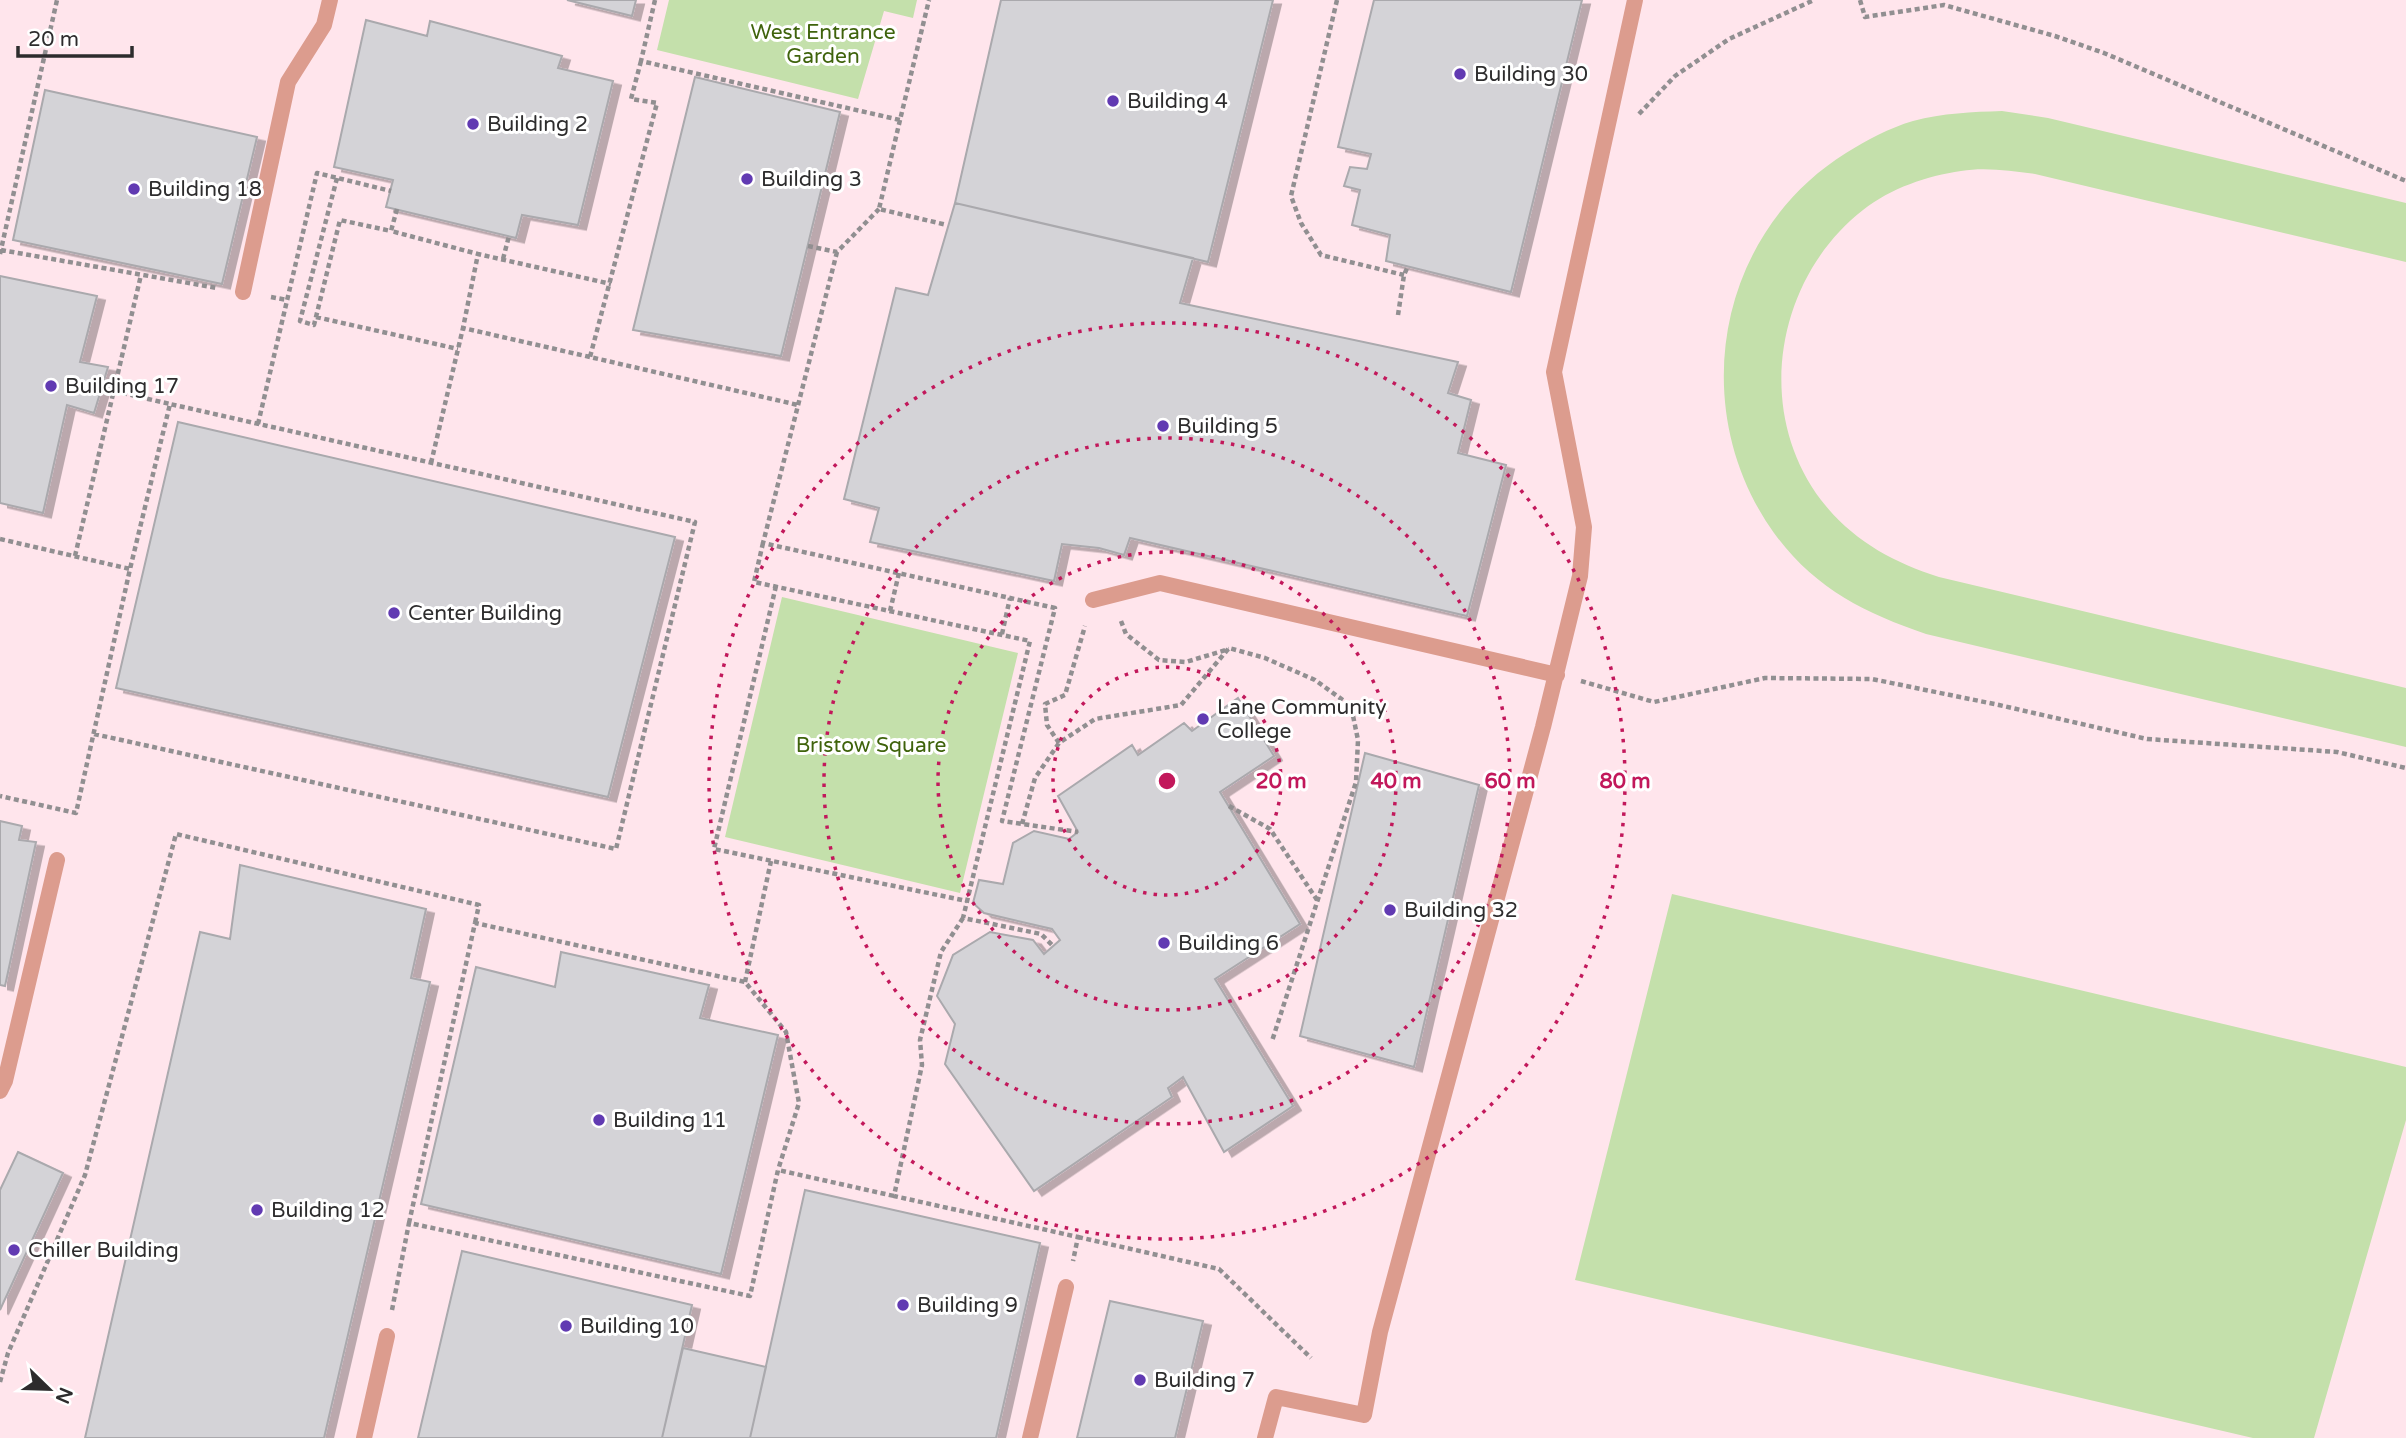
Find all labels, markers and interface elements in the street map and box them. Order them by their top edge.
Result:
scale bar [18,14,131,58]
park label: West Entrance Garden [750,20,896,69]
text: 20 m [28,27,79,52]
place label: Building 30 [1474,62,1588,87]
marker: Building 30 [1452,66,1468,82]
place label: Building 4 [1127,89,1228,114]
marker: Building 4 [1105,93,1121,109]
place label: Building 2 [487,112,588,137]
marker: Building 2 [465,116,481,132]
place label: Building 3 [761,167,862,192]
marker: Building 3 [739,171,755,187]
place label: Building 18 [148,177,262,202]
marker: Building 18 [126,181,142,197]
place label: Building 17 [65,374,179,399]
marker: Building 17 [43,378,59,394]
place label: Building 5 [1177,414,1278,439]
marker: Building 5 [1155,418,1171,434]
place label: Center Building [408,601,562,626]
marker: Center Building [386,605,402,621]
place label: Lane Community College [1217,695,1387,744]
marker: Lane Community College [1195,711,1211,727]
park label: Bristow Square [796,733,946,758]
centre of rings [1155,769,1179,793]
text: 20 m [1255,769,1307,794]
text: 40 m [1370,769,1422,794]
text: 60 m [1484,769,1536,794]
text: 80 m [1599,769,1651,794]
place label: Building 32 [1404,898,1518,923]
marker: Building 32 [1382,902,1398,918]
place label: Building 6 [1178,931,1279,956]
marker: Building 6 [1156,935,1172,951]
place label: Building 11 [613,1108,727,1133]
marker: Building 11 [591,1112,607,1128]
place label: Building 12 [271,1198,385,1223]
marker: Building 12 [249,1202,265,1218]
place label: Chiller Building [28,1238,179,1263]
marker: Chiller Building [6,1242,22,1258]
place label: Building 9 [917,1293,1018,1318]
marker: Building 9 [895,1297,911,1313]
place label: Building 10 [580,1314,694,1339]
marker: Building 10 [558,1318,574,1334]
north arrow [14,1354,84,1424]
place label: Building 7 [1154,1368,1255,1393]
marker: Building 7 [1132,1372,1148,1388]
text: N [51,1384,77,1407]

